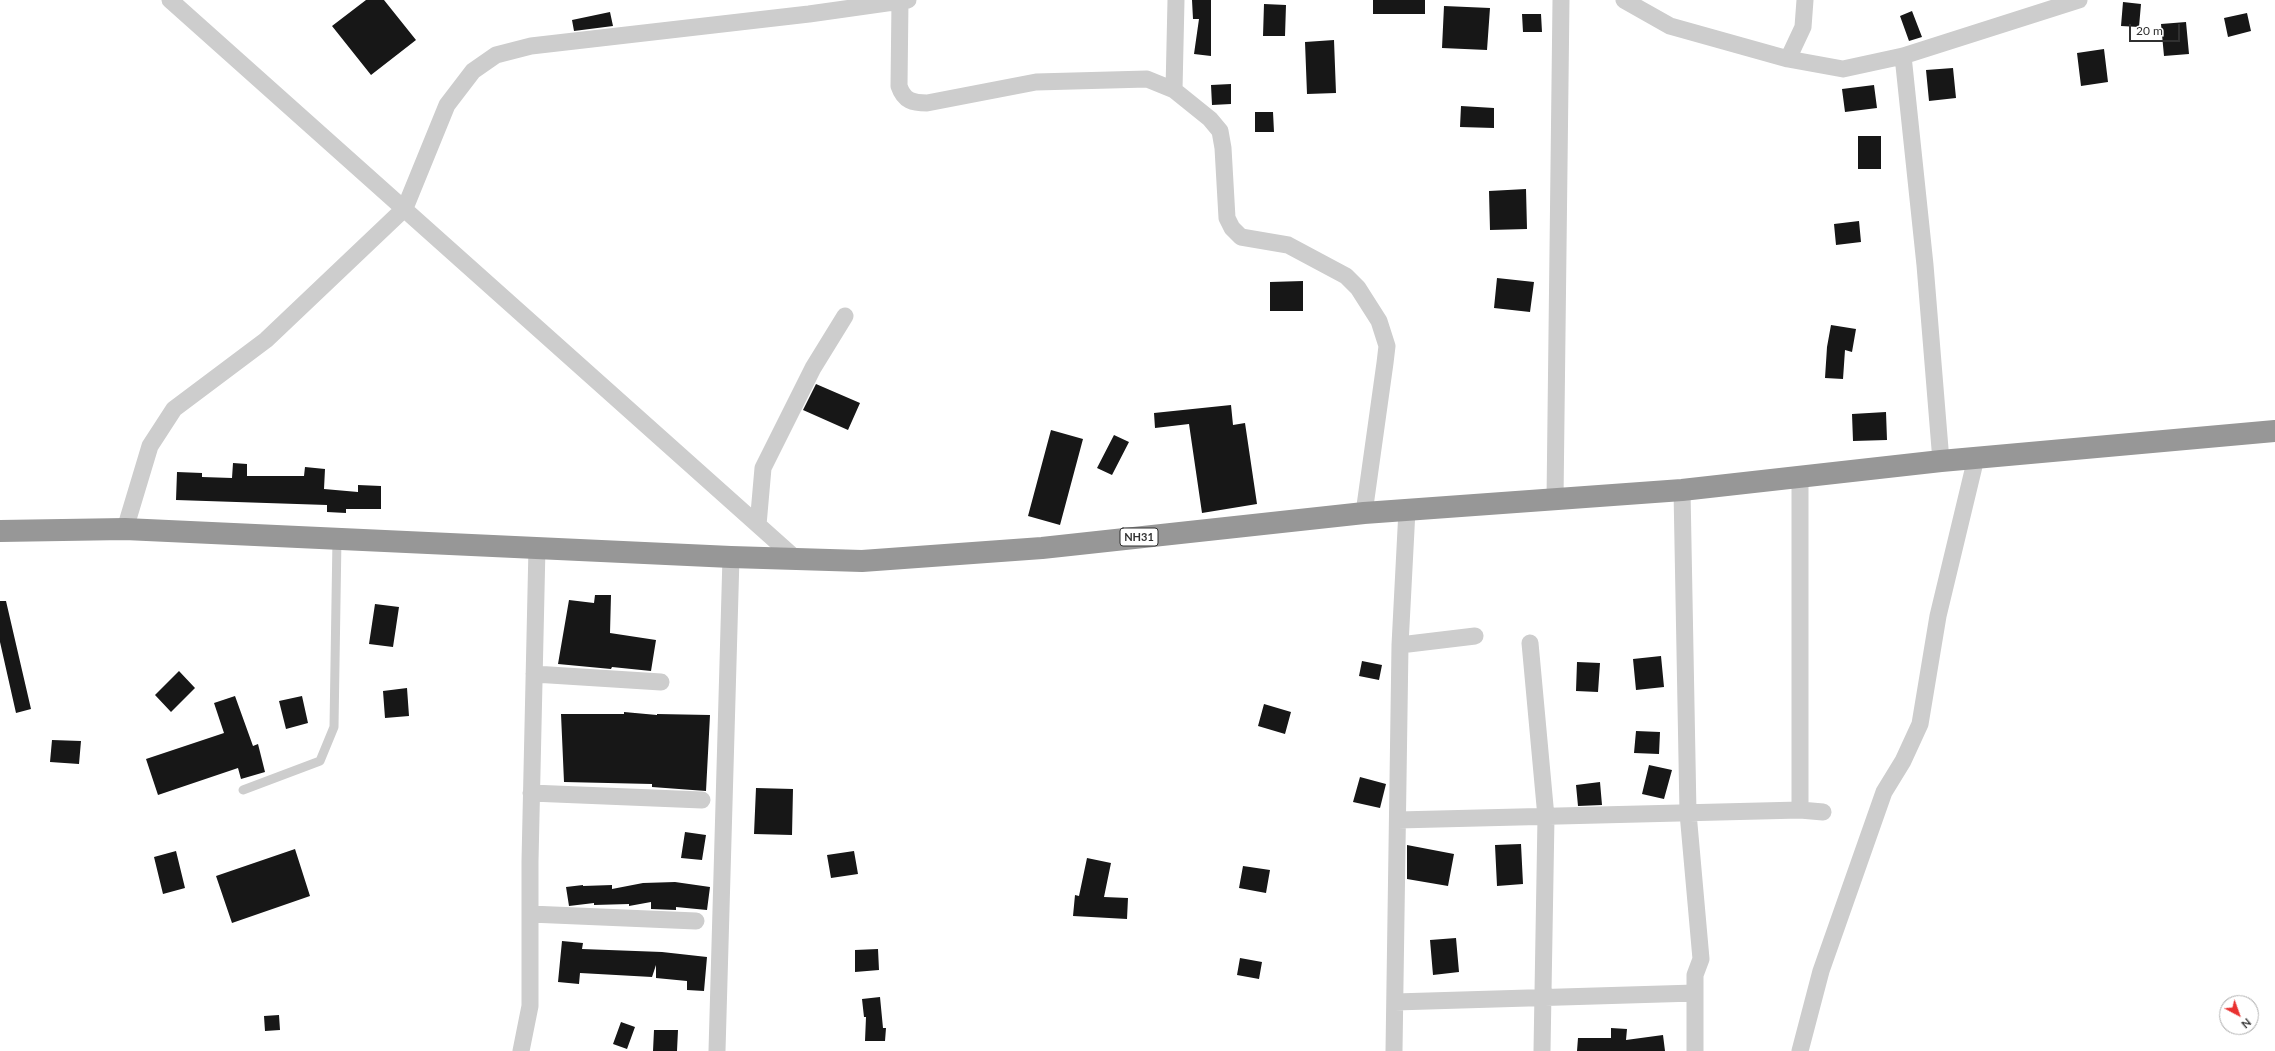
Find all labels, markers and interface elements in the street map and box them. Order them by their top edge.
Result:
scale bar [2131,16,2182,42]
text: 20 m [2136,23,2163,38]
road number: NH31 [1120,528,1158,546]
north arrow [2219,995,2259,1035]
text: N [2239,1016,2254,1031]

